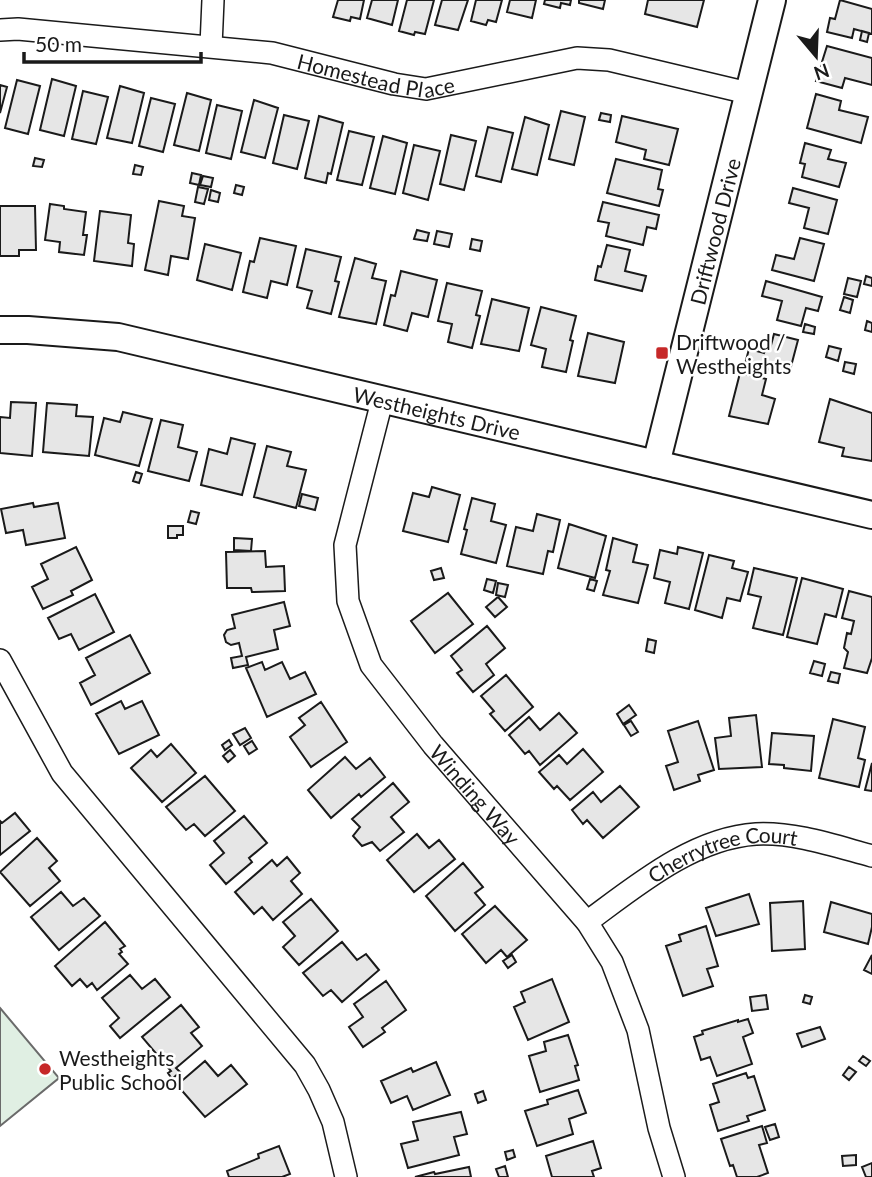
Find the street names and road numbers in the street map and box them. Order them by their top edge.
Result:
street label: Homestead Place [295,47,457,102]
street label: Driftwood Drive [684,155,745,307]
street label: Westheights Drive [351,381,523,444]
street label: Winding Way [425,739,526,849]
street label: Cherrytree Court [643,821,800,887]

